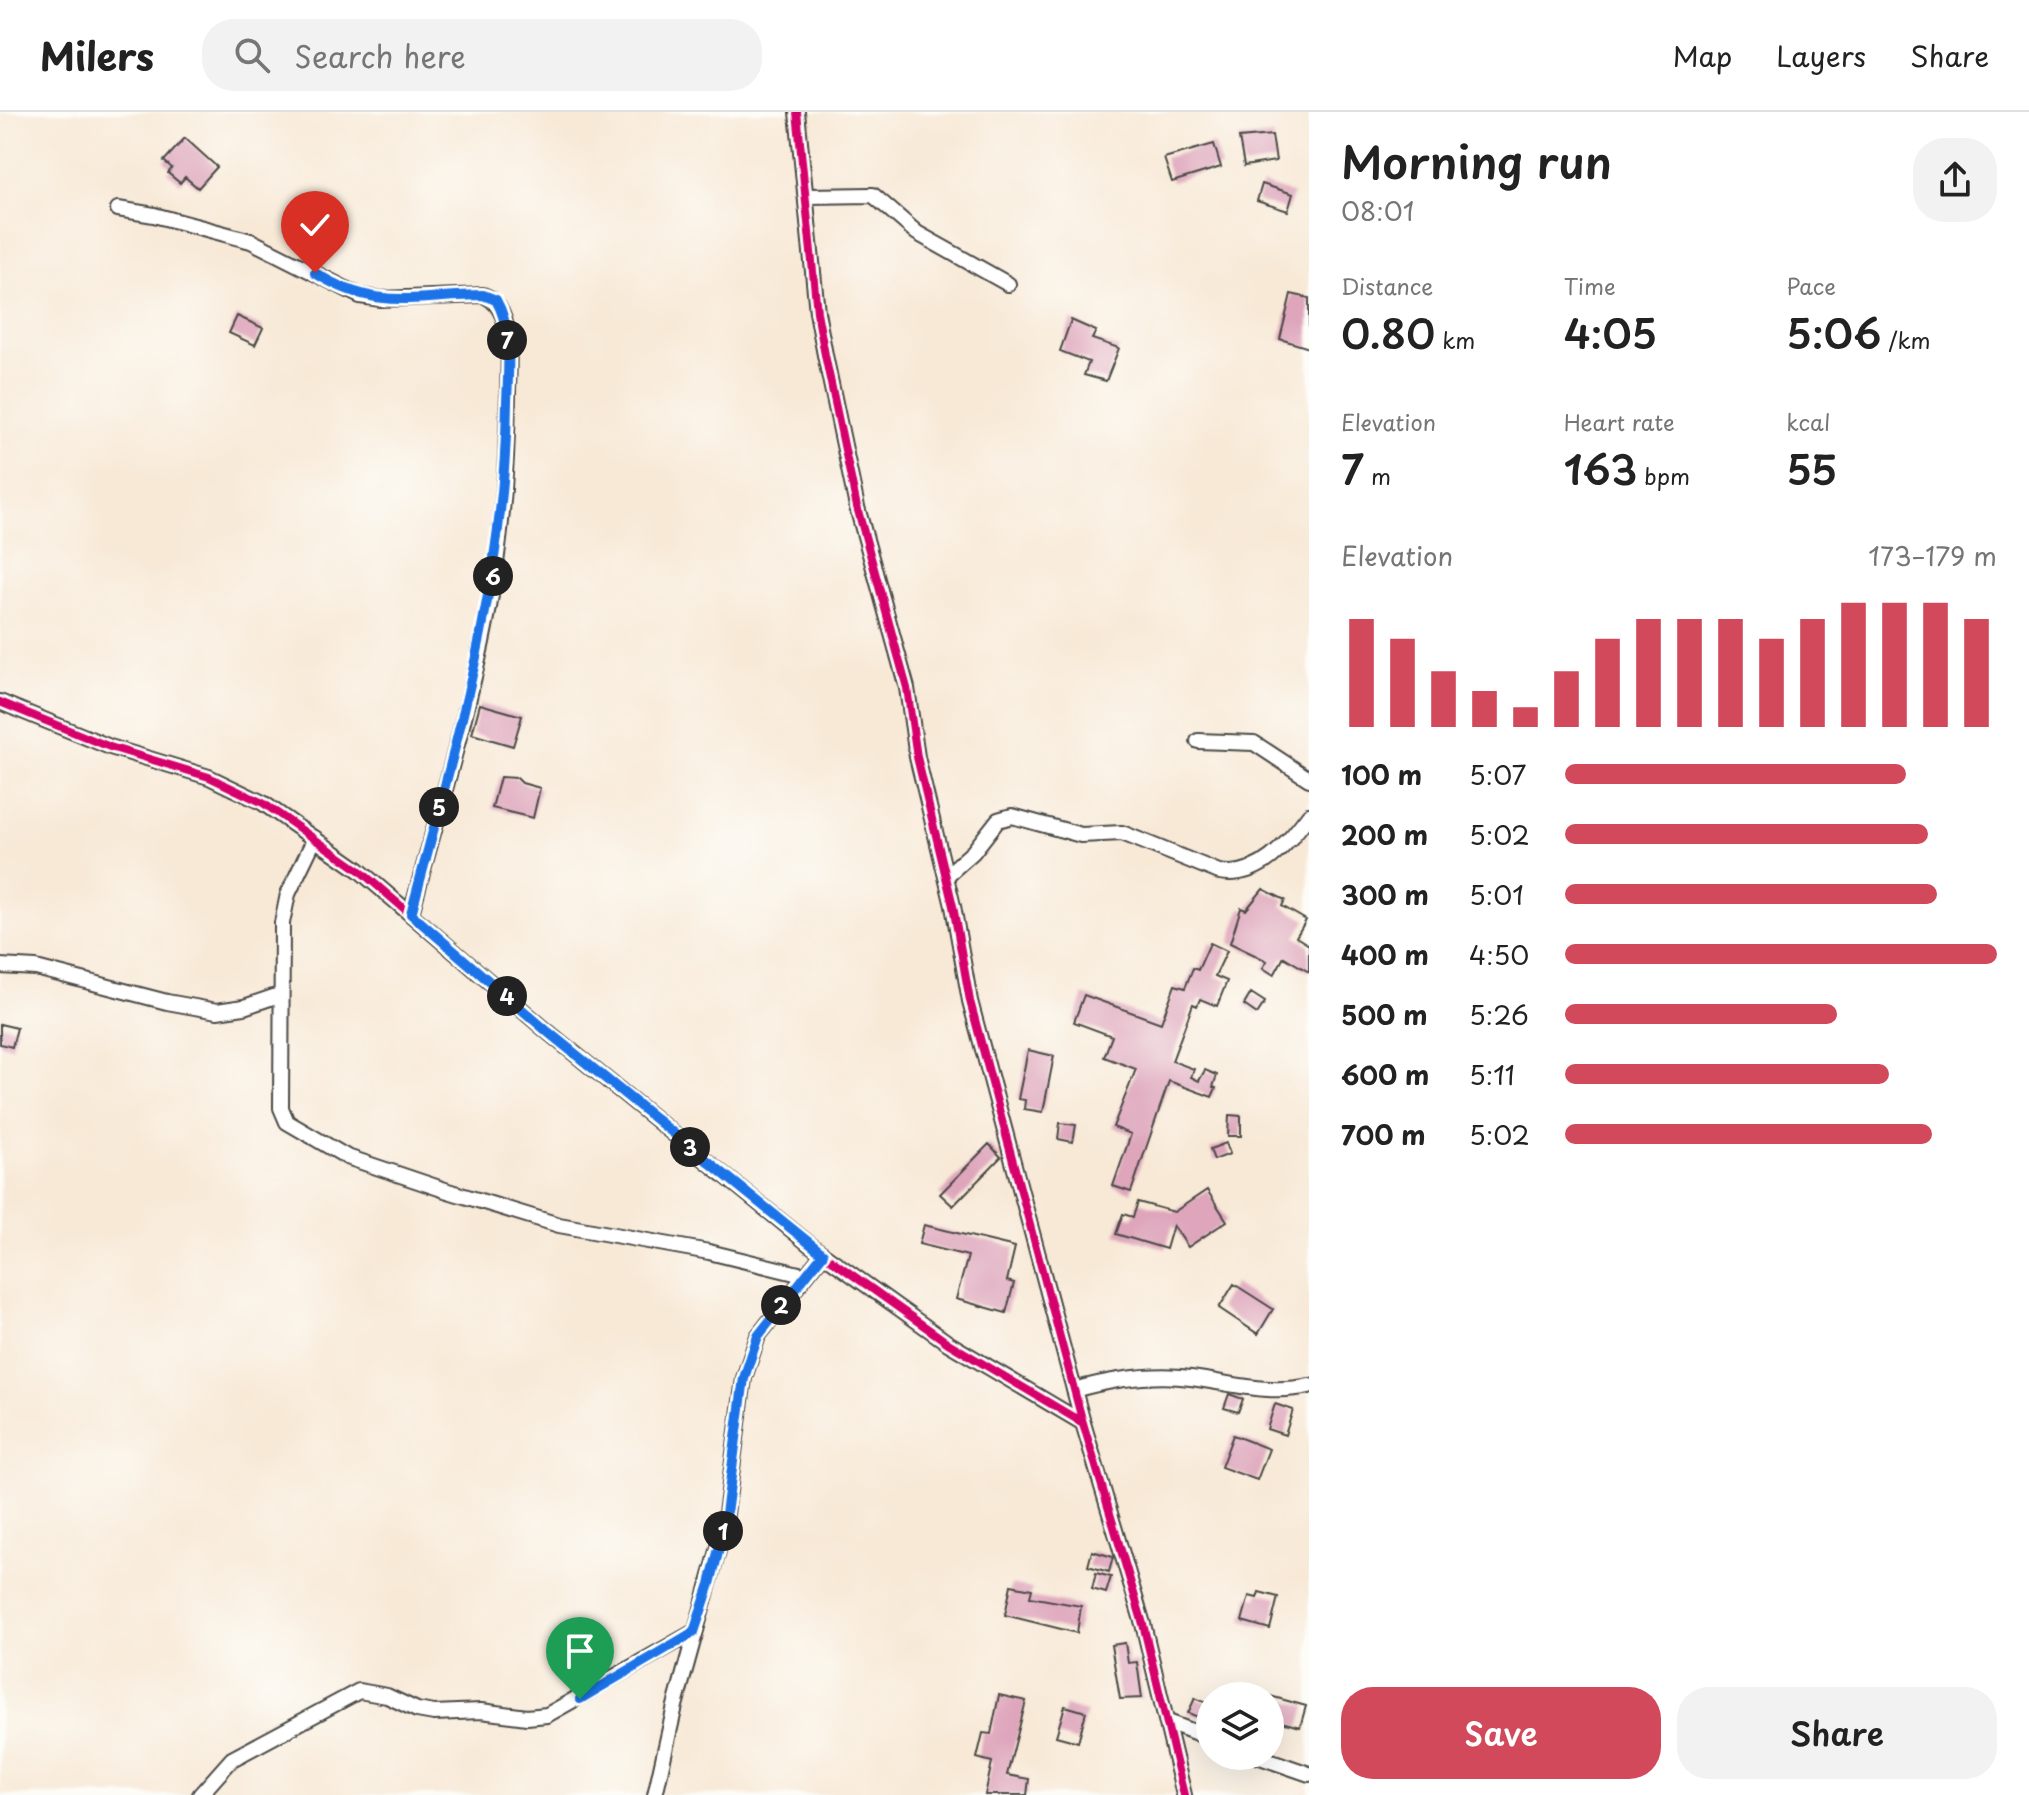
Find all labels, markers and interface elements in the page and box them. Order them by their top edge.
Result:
search box [202,19,762,91]
text: Milers [40,27,154,84]
icon: search [230,33,274,77]
text: Search here [294,33,466,78]
text: Map [1672,34,1732,77]
text: Layers [1776,34,1866,77]
text: Share [1910,34,1989,77]
text: Morning run [1341,128,1612,194]
button: share [1913,138,1997,222]
pin [281,191,349,273]
text: 08:01 [1341,191,1414,230]
icon: check [293,203,337,247]
text: Distance [1341,269,1433,302]
text: Time [1564,269,1616,302]
text: Pace [1786,269,1836,302]
text: 0.80 [1341,302,1435,363]
text: 4:05 [1564,302,1657,363]
text: 5:06 [1786,302,1881,363]
pin: 7 [487,320,527,360]
text: 7 [501,323,513,356]
text: km [1435,323,1475,356]
text: /km [1881,323,1931,356]
text: Elevation [1341,405,1436,438]
text: Heart rate [1564,405,1675,438]
text: kcal [1786,405,1830,438]
text: 7 [1341,438,1364,499]
text: 163 [1564,438,1637,499]
text: 55 [1786,438,1837,499]
text: m [1364,459,1391,492]
text: bpm [1637,459,1690,492]
text: Elevation [1341,536,1453,575]
text: 173–179 m [1868,536,1997,575]
pin: 6 [473,556,513,596]
text: 6 [485,559,501,592]
text: 100 m [1341,755,1422,794]
text: 5:07 [1469,755,1526,794]
pin: 5 [419,787,459,827]
text: 5 [432,790,446,823]
text: 200 m [1341,815,1428,854]
text: 5:02 [1469,815,1530,854]
text: 300 m [1341,875,1429,914]
text: 5:01 [1469,875,1524,914]
text: 400 m [1341,935,1429,974]
text: 4:50 [1469,935,1529,974]
pin: 4 [487,976,527,1016]
text: 4 [500,979,514,1012]
text: 500 m [1341,995,1427,1034]
text: 5:26 [1469,995,1529,1034]
text: 600 m [1341,1055,1429,1094]
text: 5:11 [1469,1055,1515,1094]
text: 700 m [1341,1115,1426,1154]
text: 5:02 [1469,1115,1530,1154]
pin: 3 [670,1127,710,1167]
text: 3 [683,1130,697,1163]
pin: 2 [761,1285,801,1325]
text: 2 [773,1288,789,1321]
pin: 1 [703,1511,743,1551]
text: 1 [718,1514,728,1547]
pin [546,1617,614,1699]
icon: arrive [558,1629,602,1673]
map controls [1196,1682,1284,1770]
button: layers [1196,1682,1284,1770]
button: Save [1341,1687,1661,1779]
button: Share [1677,1687,1997,1779]

